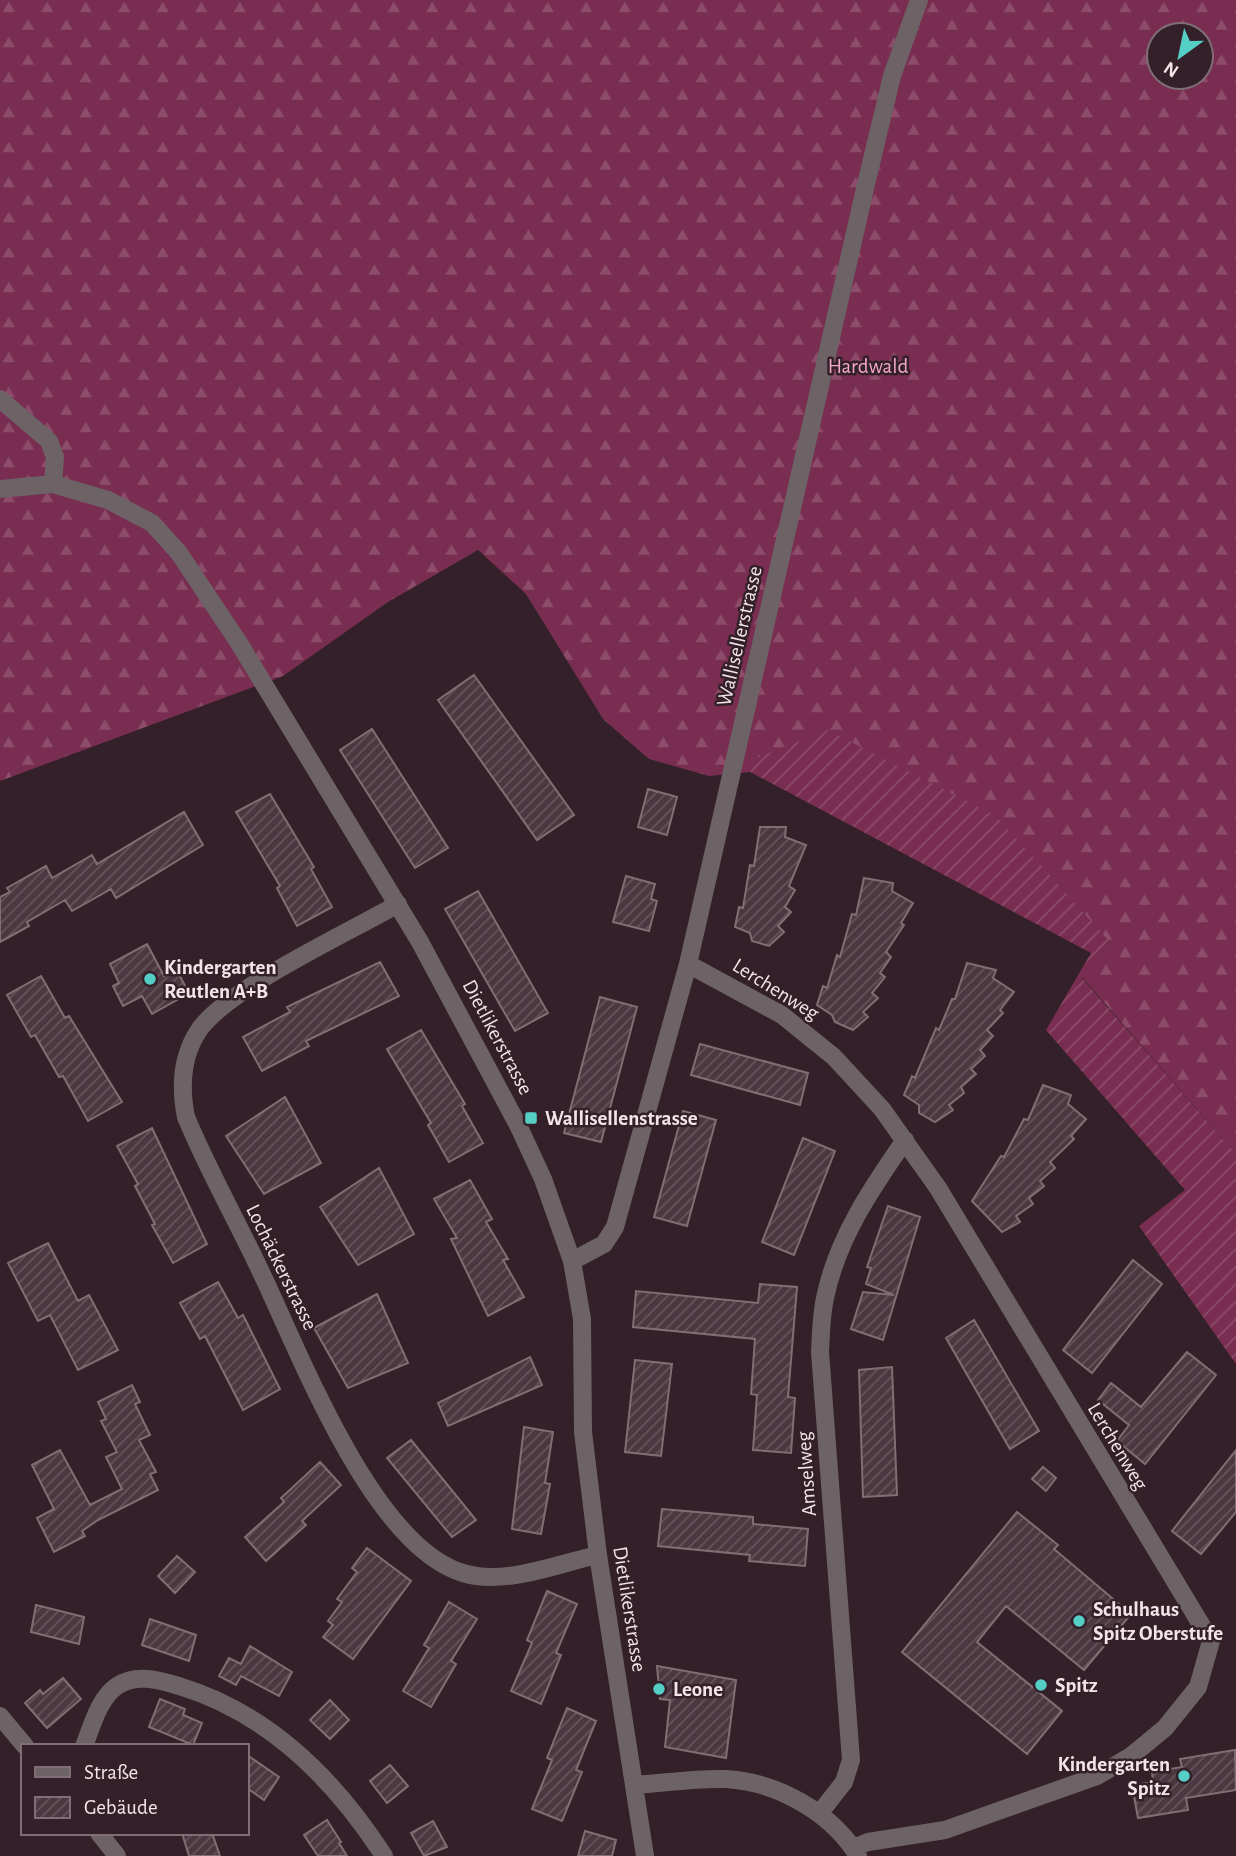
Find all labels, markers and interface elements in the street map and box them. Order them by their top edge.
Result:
north arrow [1145,21,1215,91]
text: N [1161,57,1182,81]
park label: Hardwald [828,356,908,377]
street label: Wallisellerstrasse [713,564,766,708]
street label: Lerchenweg [729,955,823,1025]
place label: Kindergarten Reutlen A+B [164,957,277,1002]
marker: Kindergarten Reutlen A+B [142,971,158,987]
street label: Dietlikerstrasse [458,976,537,1098]
place label: Wallisellenstrasse [545,1108,698,1129]
marker: Wallisellenstrasse [523,1110,539,1126]
street label: Lochäckerstrasse [242,1201,321,1333]
street label: Lerchenweg [1083,1399,1152,1494]
street label: Amselweg [793,1430,820,1517]
street label: Dietlikerstrasse [609,1545,650,1673]
place label: Schulhaus Spitz Oberstufe [1093,1599,1223,1644]
marker: Schulhaus Spitz Oberstufe [1071,1613,1087,1629]
place label: Spitz [1055,1675,1098,1696]
marker: Spitz [1033,1677,1049,1693]
place label: Leone [673,1679,723,1700]
marker: Leone [651,1681,667,1697]
legend [21,1744,248,1835]
place label: Kindergarten Spitz [1057,1754,1170,1799]
text: Straße [84,1762,138,1783]
marker: Kindergarten Spitz [1176,1768,1192,1784]
text: Gebäude [84,1797,158,1818]

